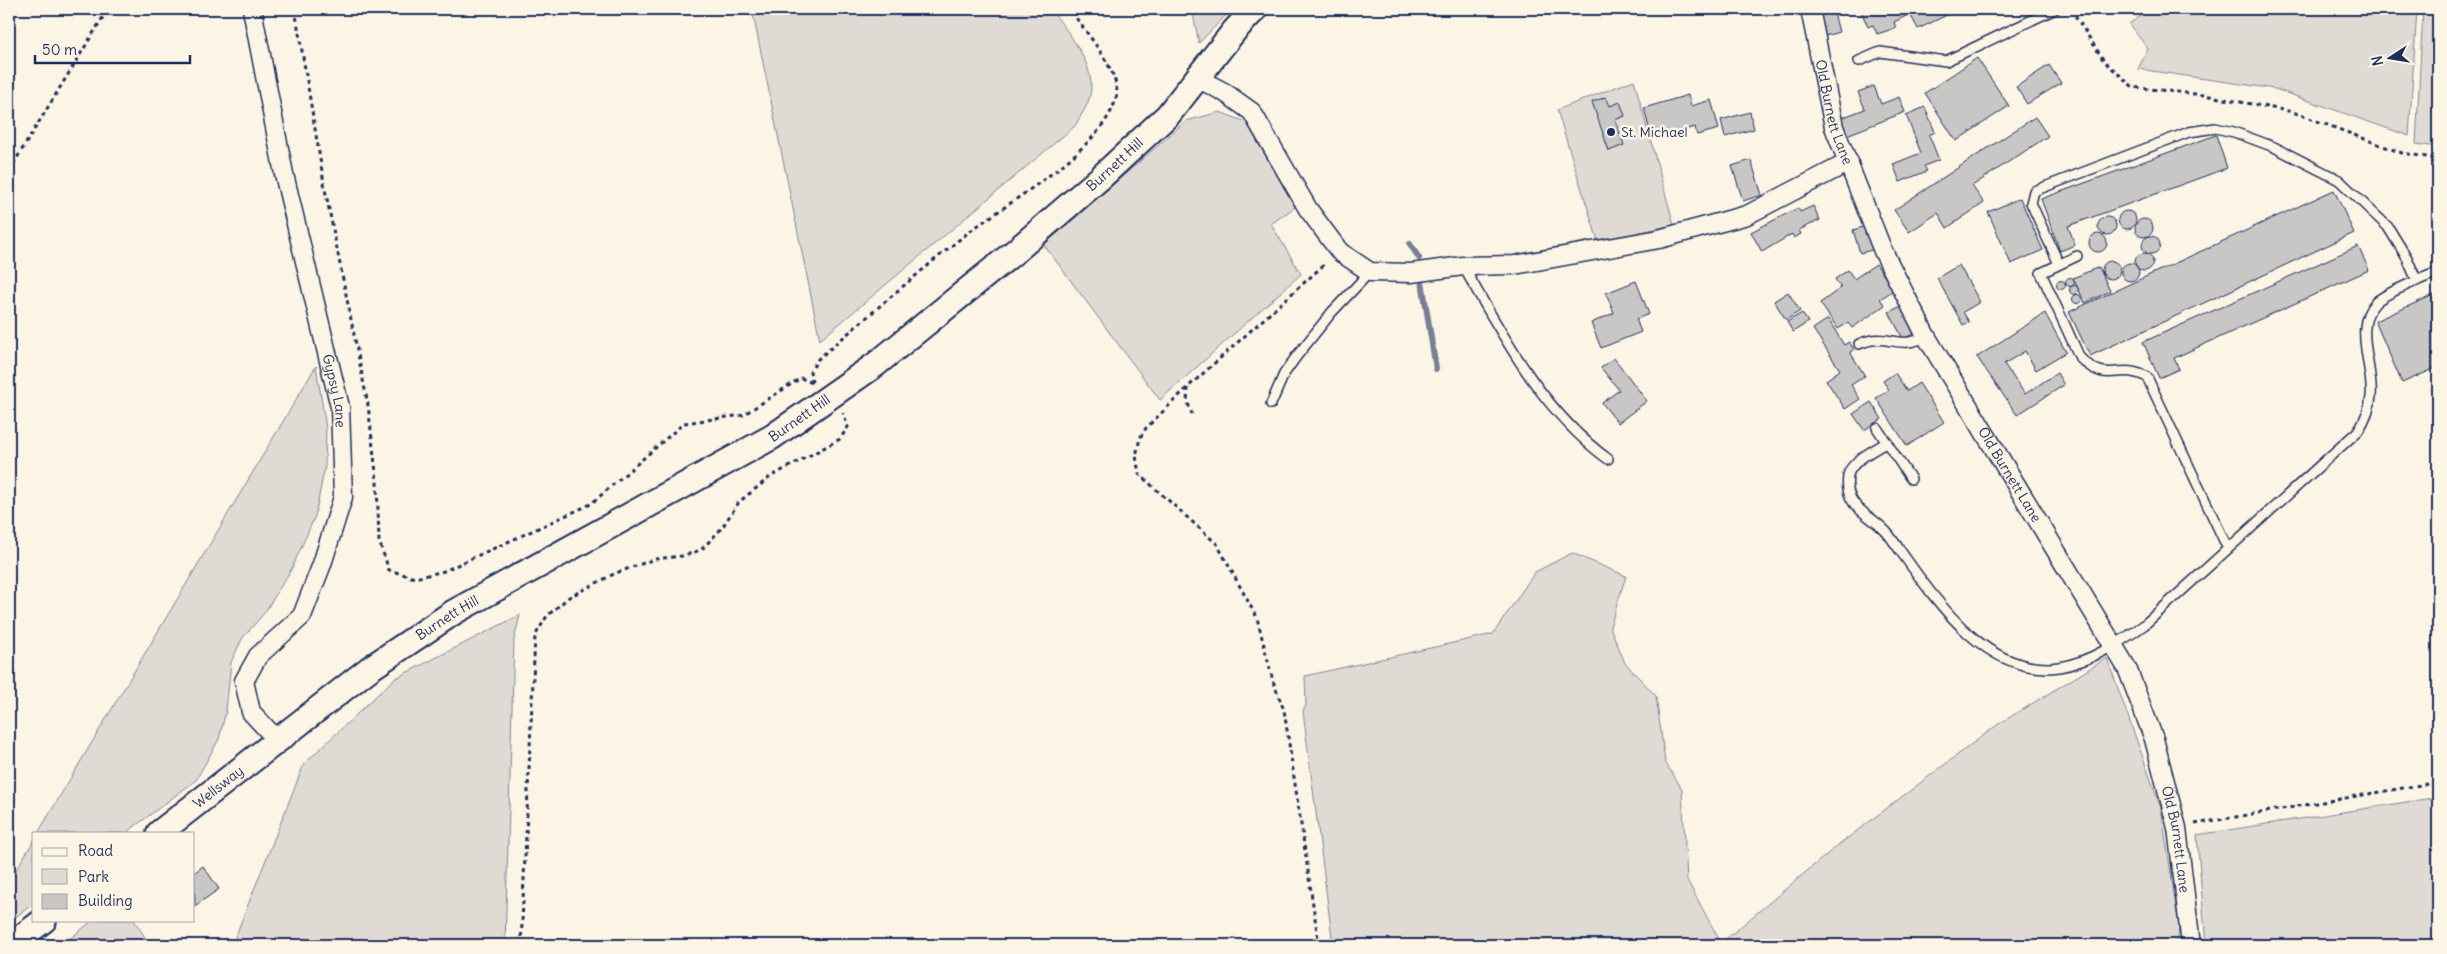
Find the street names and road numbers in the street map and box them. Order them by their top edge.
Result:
street label: Old Burnett Lane [1812,58,1857,167]
street label: Burnett Hill [1082,134,1147,195]
street label: Gypsy Lane [319,352,350,428]
street label: Burnett Hill [765,390,833,446]
street label: Old Burnett Lane [1974,424,2046,526]
street label: Burnett Hill [412,591,482,644]
street label: Wellsway [189,761,247,812]
street label: Old Burnett Lane [2157,784,2194,894]

